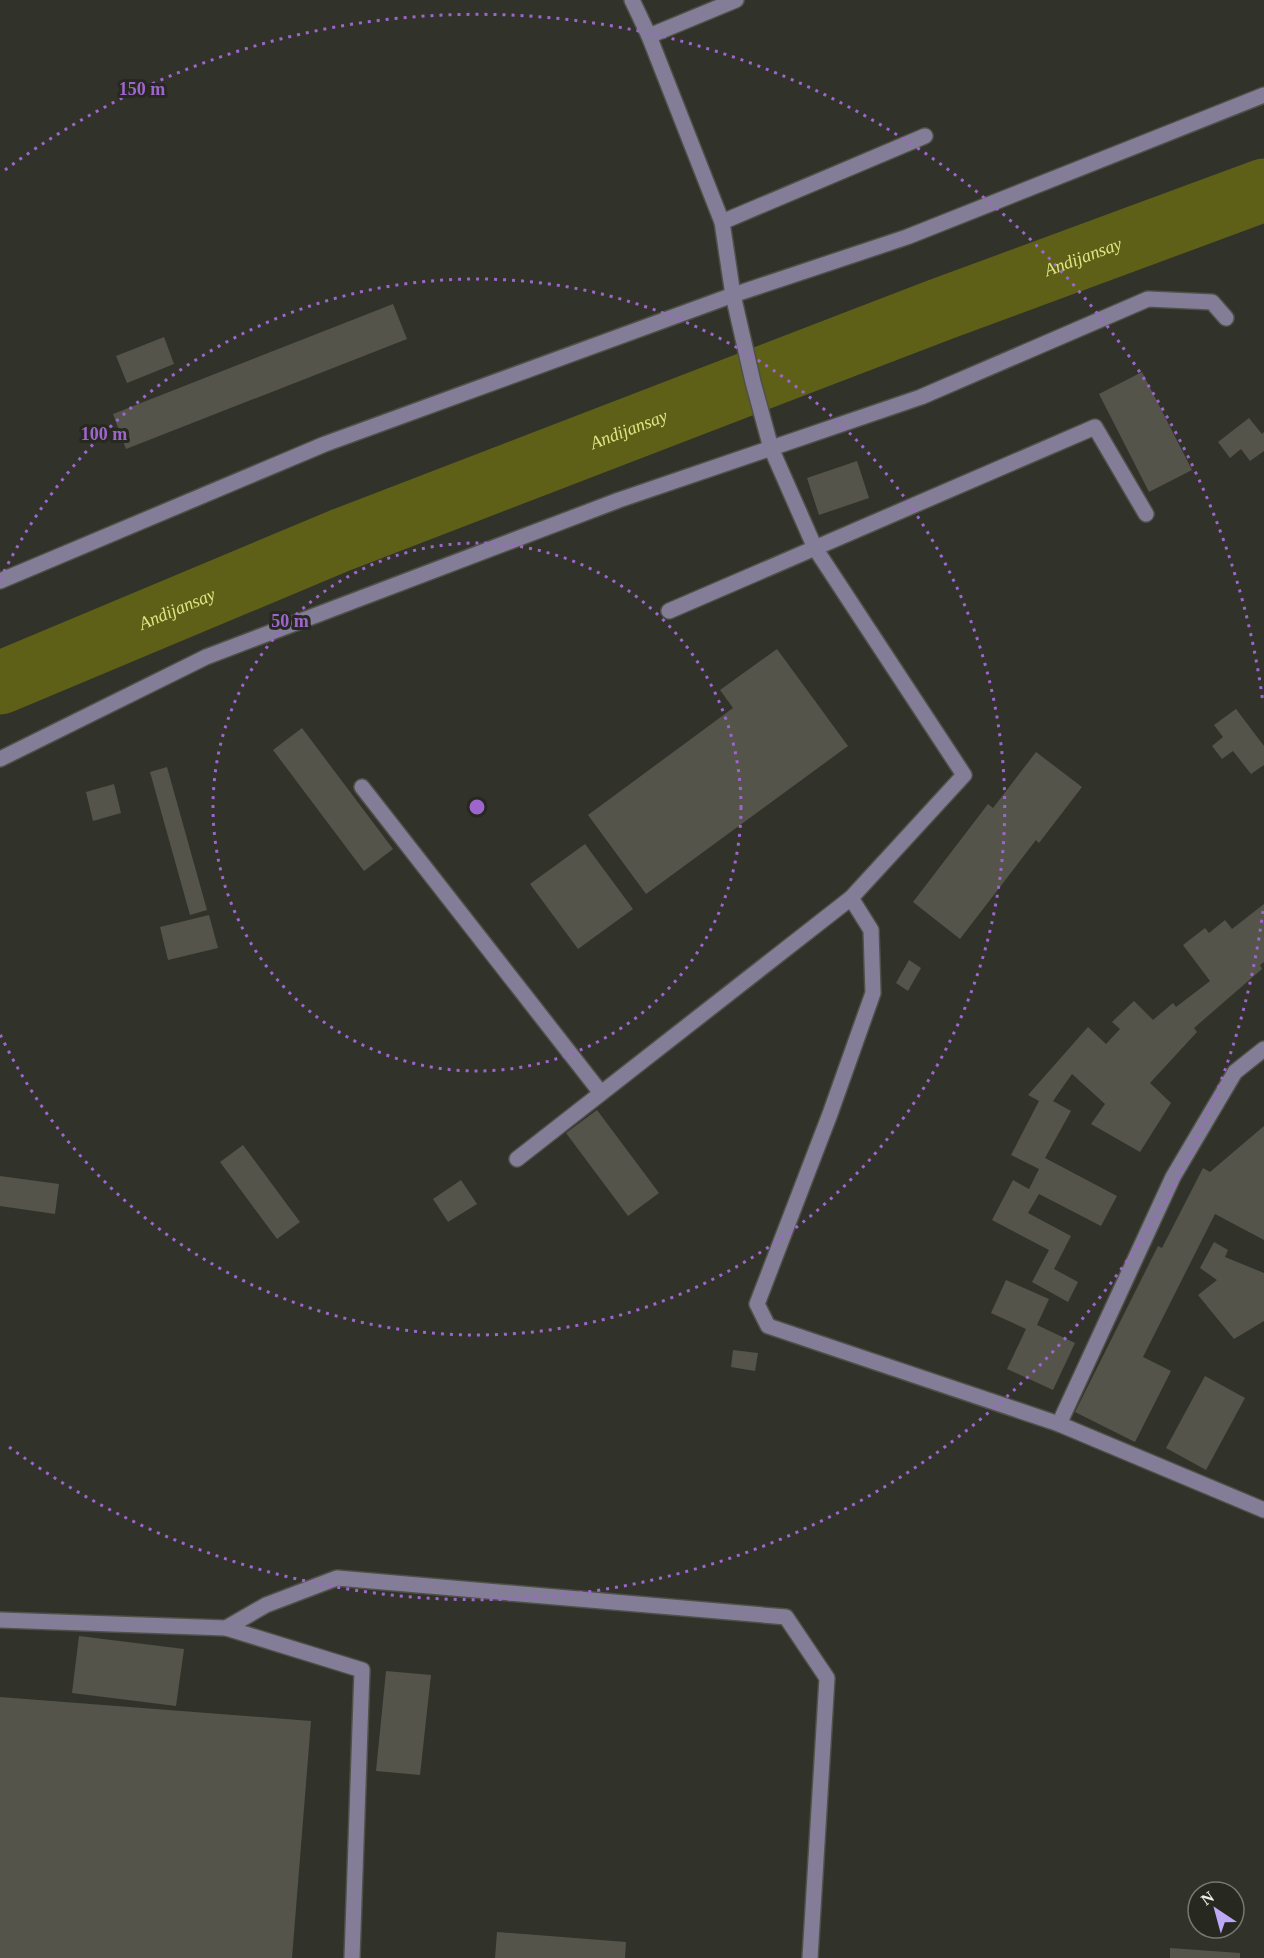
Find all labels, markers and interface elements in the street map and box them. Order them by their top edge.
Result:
text: 150 m [119,79,165,99]
water label: Andijansay [1041,233,1124,281]
water label: Andijansay [586,405,670,454]
text: 100 m [81,424,127,444]
water label: Andijansay [135,584,218,634]
text: 50 m [271,611,309,631]
centre of rings [467,797,487,817]
north arrow [1186,1880,1246,1940]
text: N [1198,1888,1218,1909]

